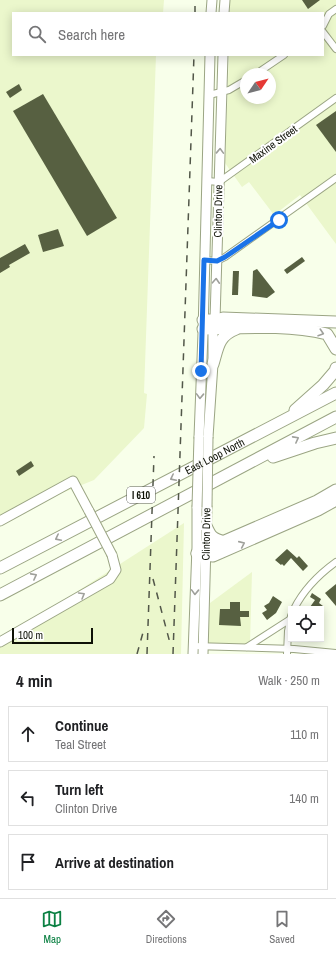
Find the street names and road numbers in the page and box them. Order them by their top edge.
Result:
street label: Maxine Street [246,122,300,166]
street label: Clinton Drive [211,185,225,237]
street label: East Loop North [182,435,247,478]
road number: I 610 [127,487,155,503]
street label: Clinton Drive [199,508,213,560]

